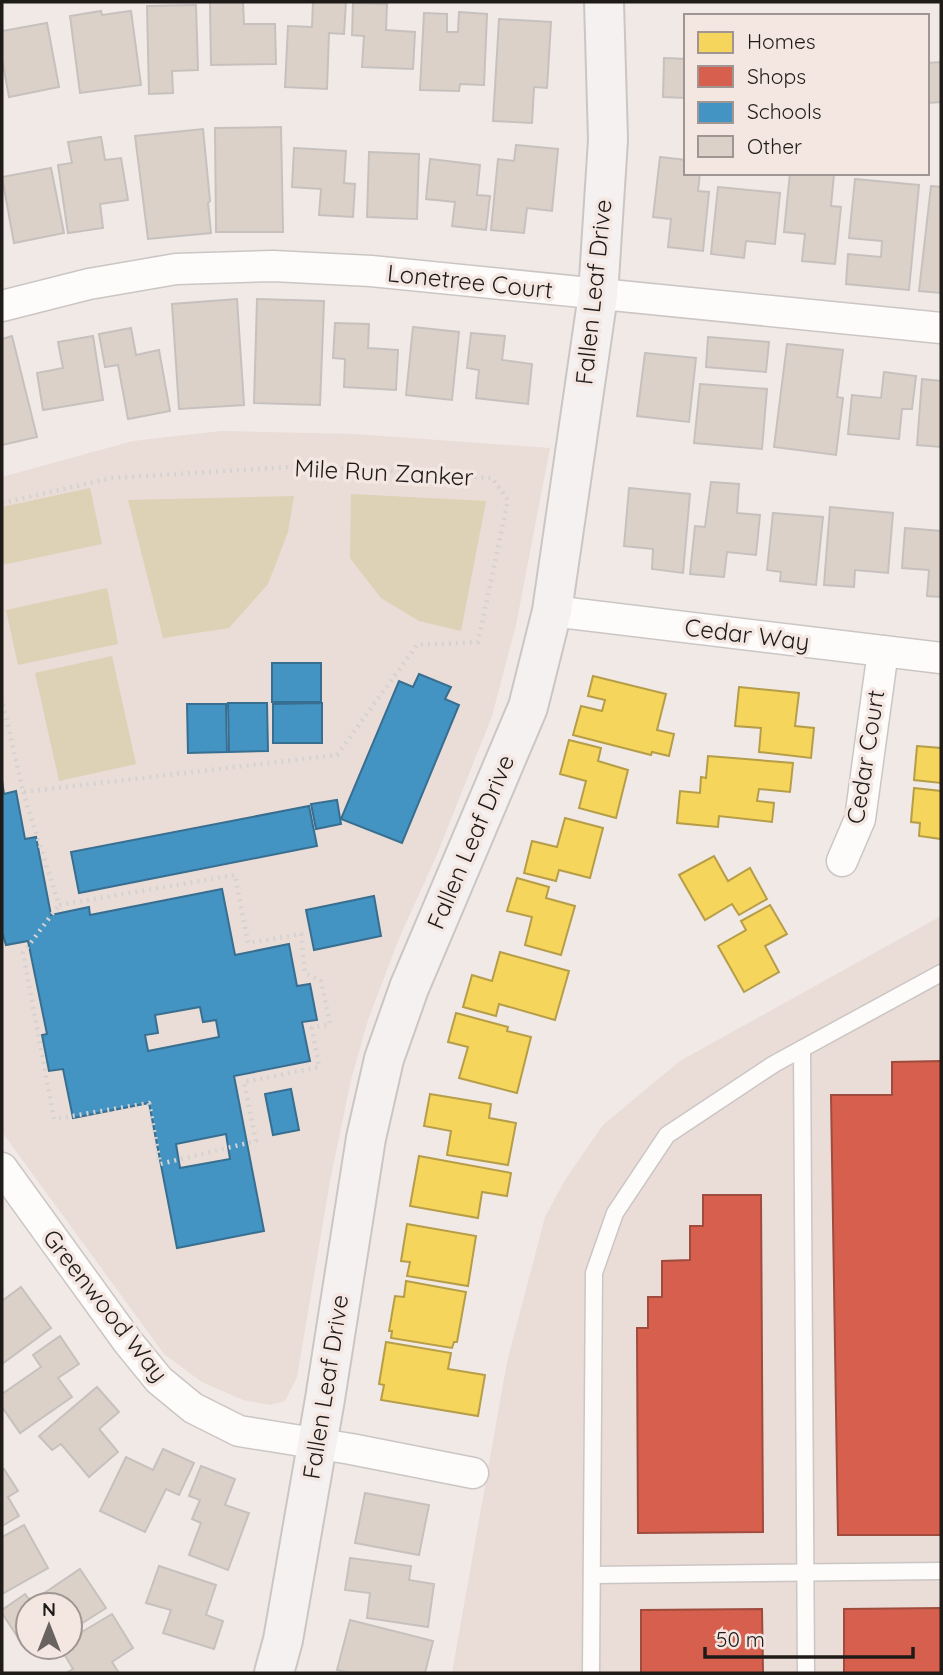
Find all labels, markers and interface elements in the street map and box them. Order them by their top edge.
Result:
legend [684,14,929,175]
text: Homes [747,28,816,54]
text: Shops [747,63,806,89]
text: Schools [747,98,822,124]
text: Other [747,133,802,159]
street label: Fallen Leaf Drive [568,198,618,386]
street label: Lonetree Court [386,257,554,305]
street label: Mile Run Zanker [294,452,474,492]
street label: Cedar Way [683,611,811,657]
street label: Cedar Court [840,688,890,826]
street label: Fallen Leaf Drive [420,750,520,933]
street label: Greenwood Way [37,1223,175,1388]
street label: Fallen Leaf Drive [296,1292,354,1481]
north arrow [14,1591,84,1661]
text: N [42,1597,56,1621]
scale bar [705,1616,913,1660]
text: 50 m [716,1626,765,1652]

